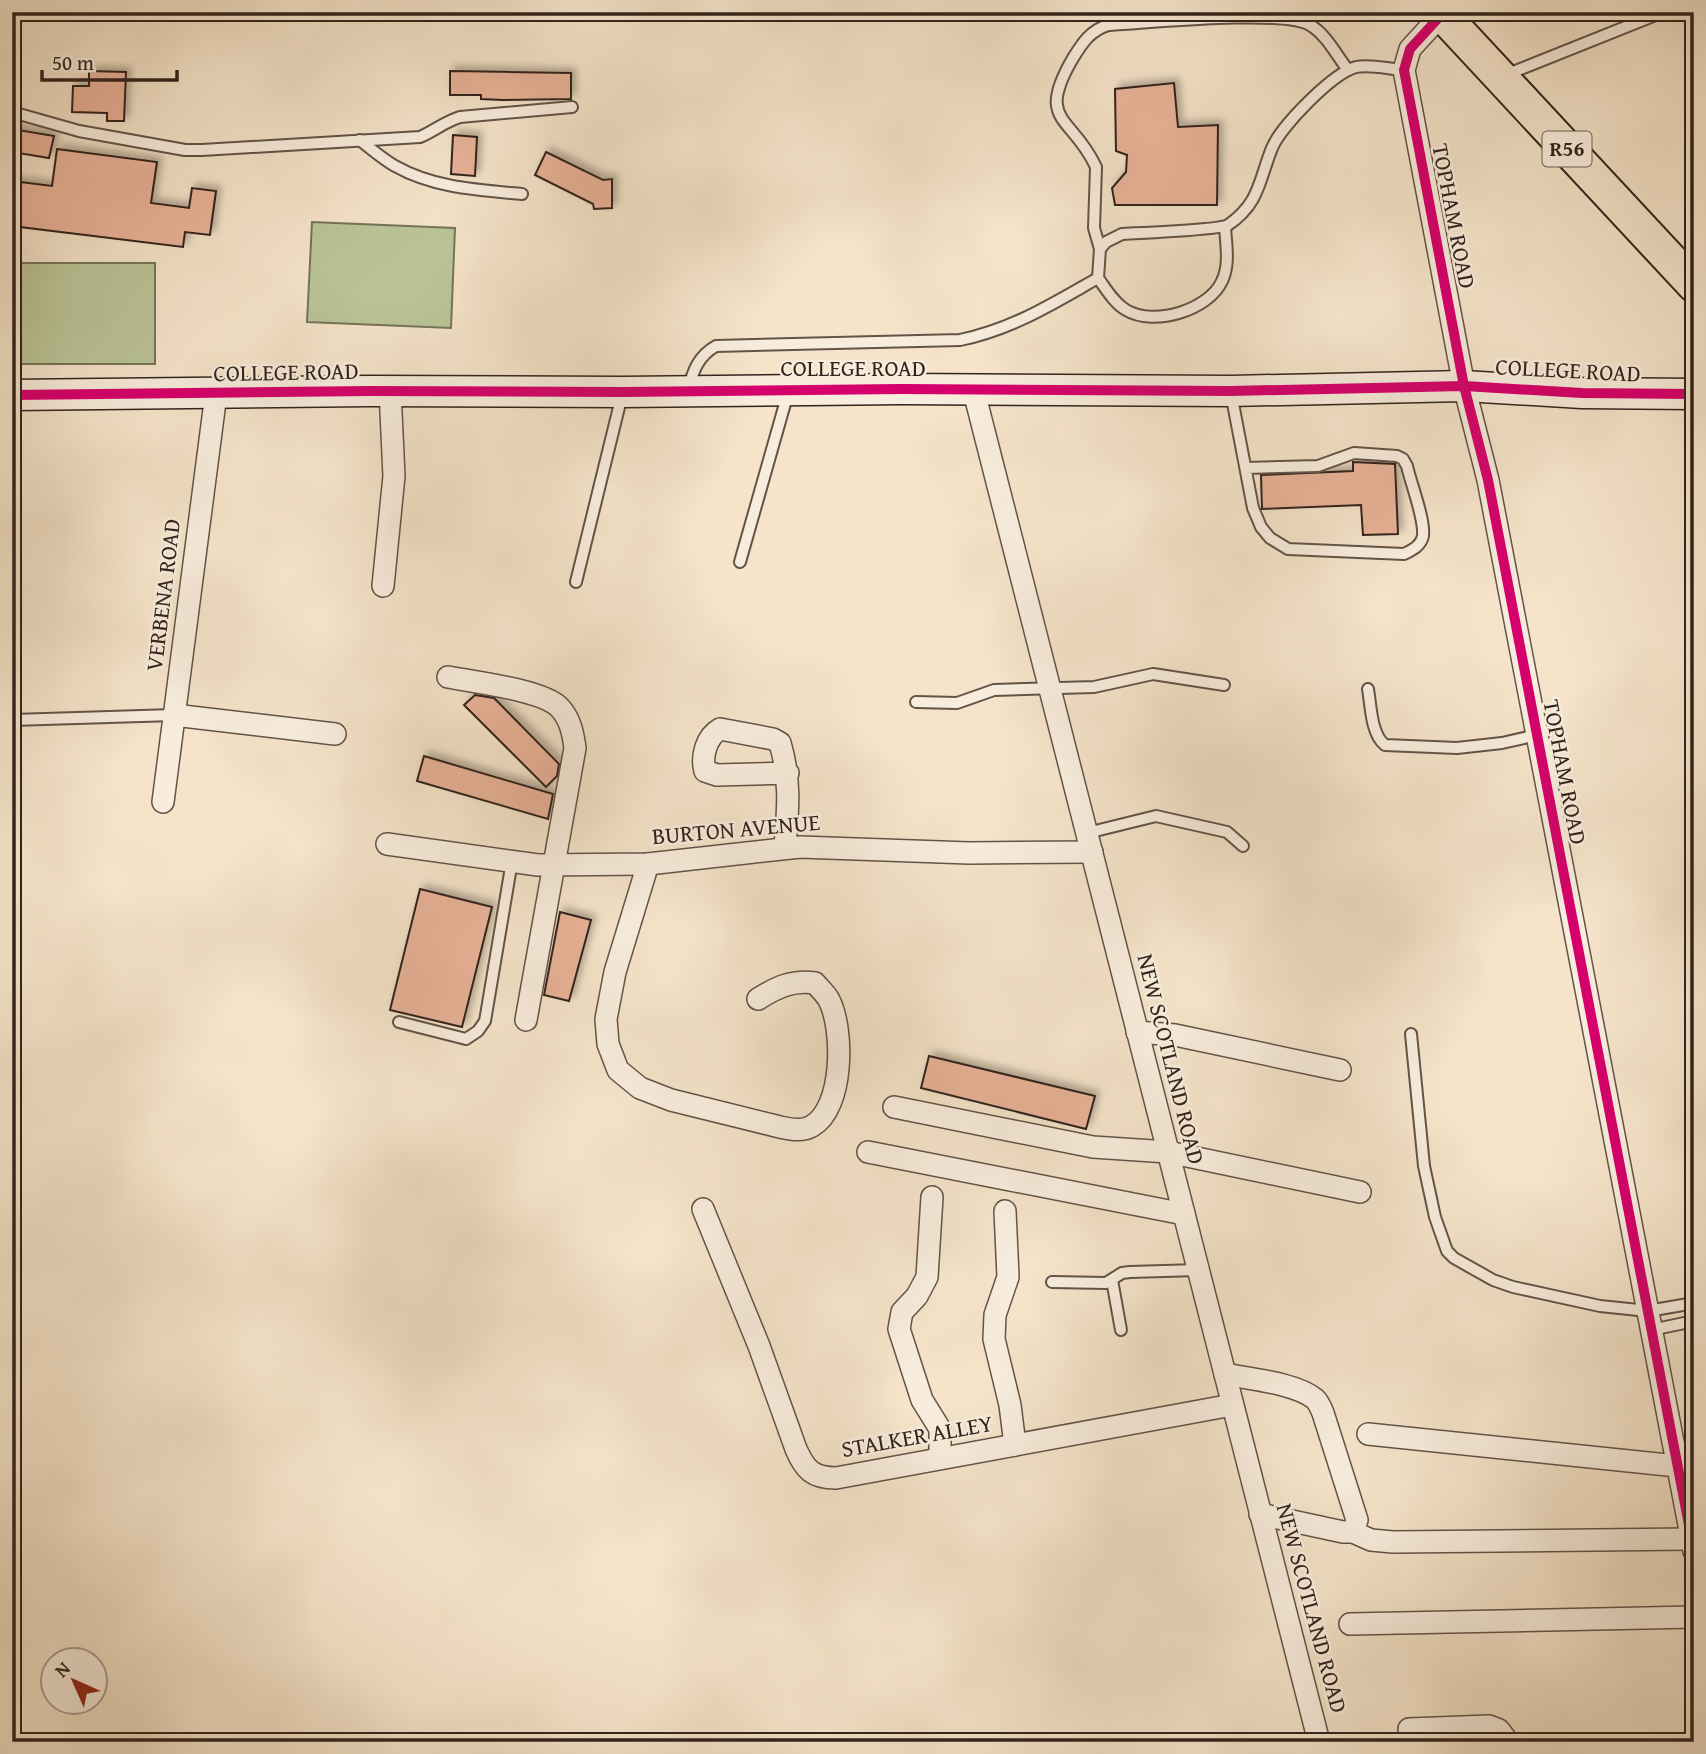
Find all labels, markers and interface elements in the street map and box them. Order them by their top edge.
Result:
scale bar [42,38,177,82]
text: 50 m [52,47,94,78]
road number: R56 [1542,132,1592,166]
street label: TOPHAM ROAD [1424,141,1485,291]
street label: COLLEGE ROAD [1495,349,1641,390]
street label: COLLEGE ROAD [780,351,926,384]
street label: COLLEGE ROAD [213,354,359,389]
street label: VERBENA ROAD [137,517,188,673]
street label: TOPHAM ROAD [1535,697,1596,847]
street label: BURTON AVENUE [651,805,821,852]
street label: NEW SCOTLAND ROAD [1129,950,1214,1167]
street label: STALKER ALLEY [839,1406,995,1465]
street label: NEW SCOTLAND ROAD [1269,1499,1356,1716]
north arrow [38,1646,108,1716]
text: N [48,1654,77,1683]

